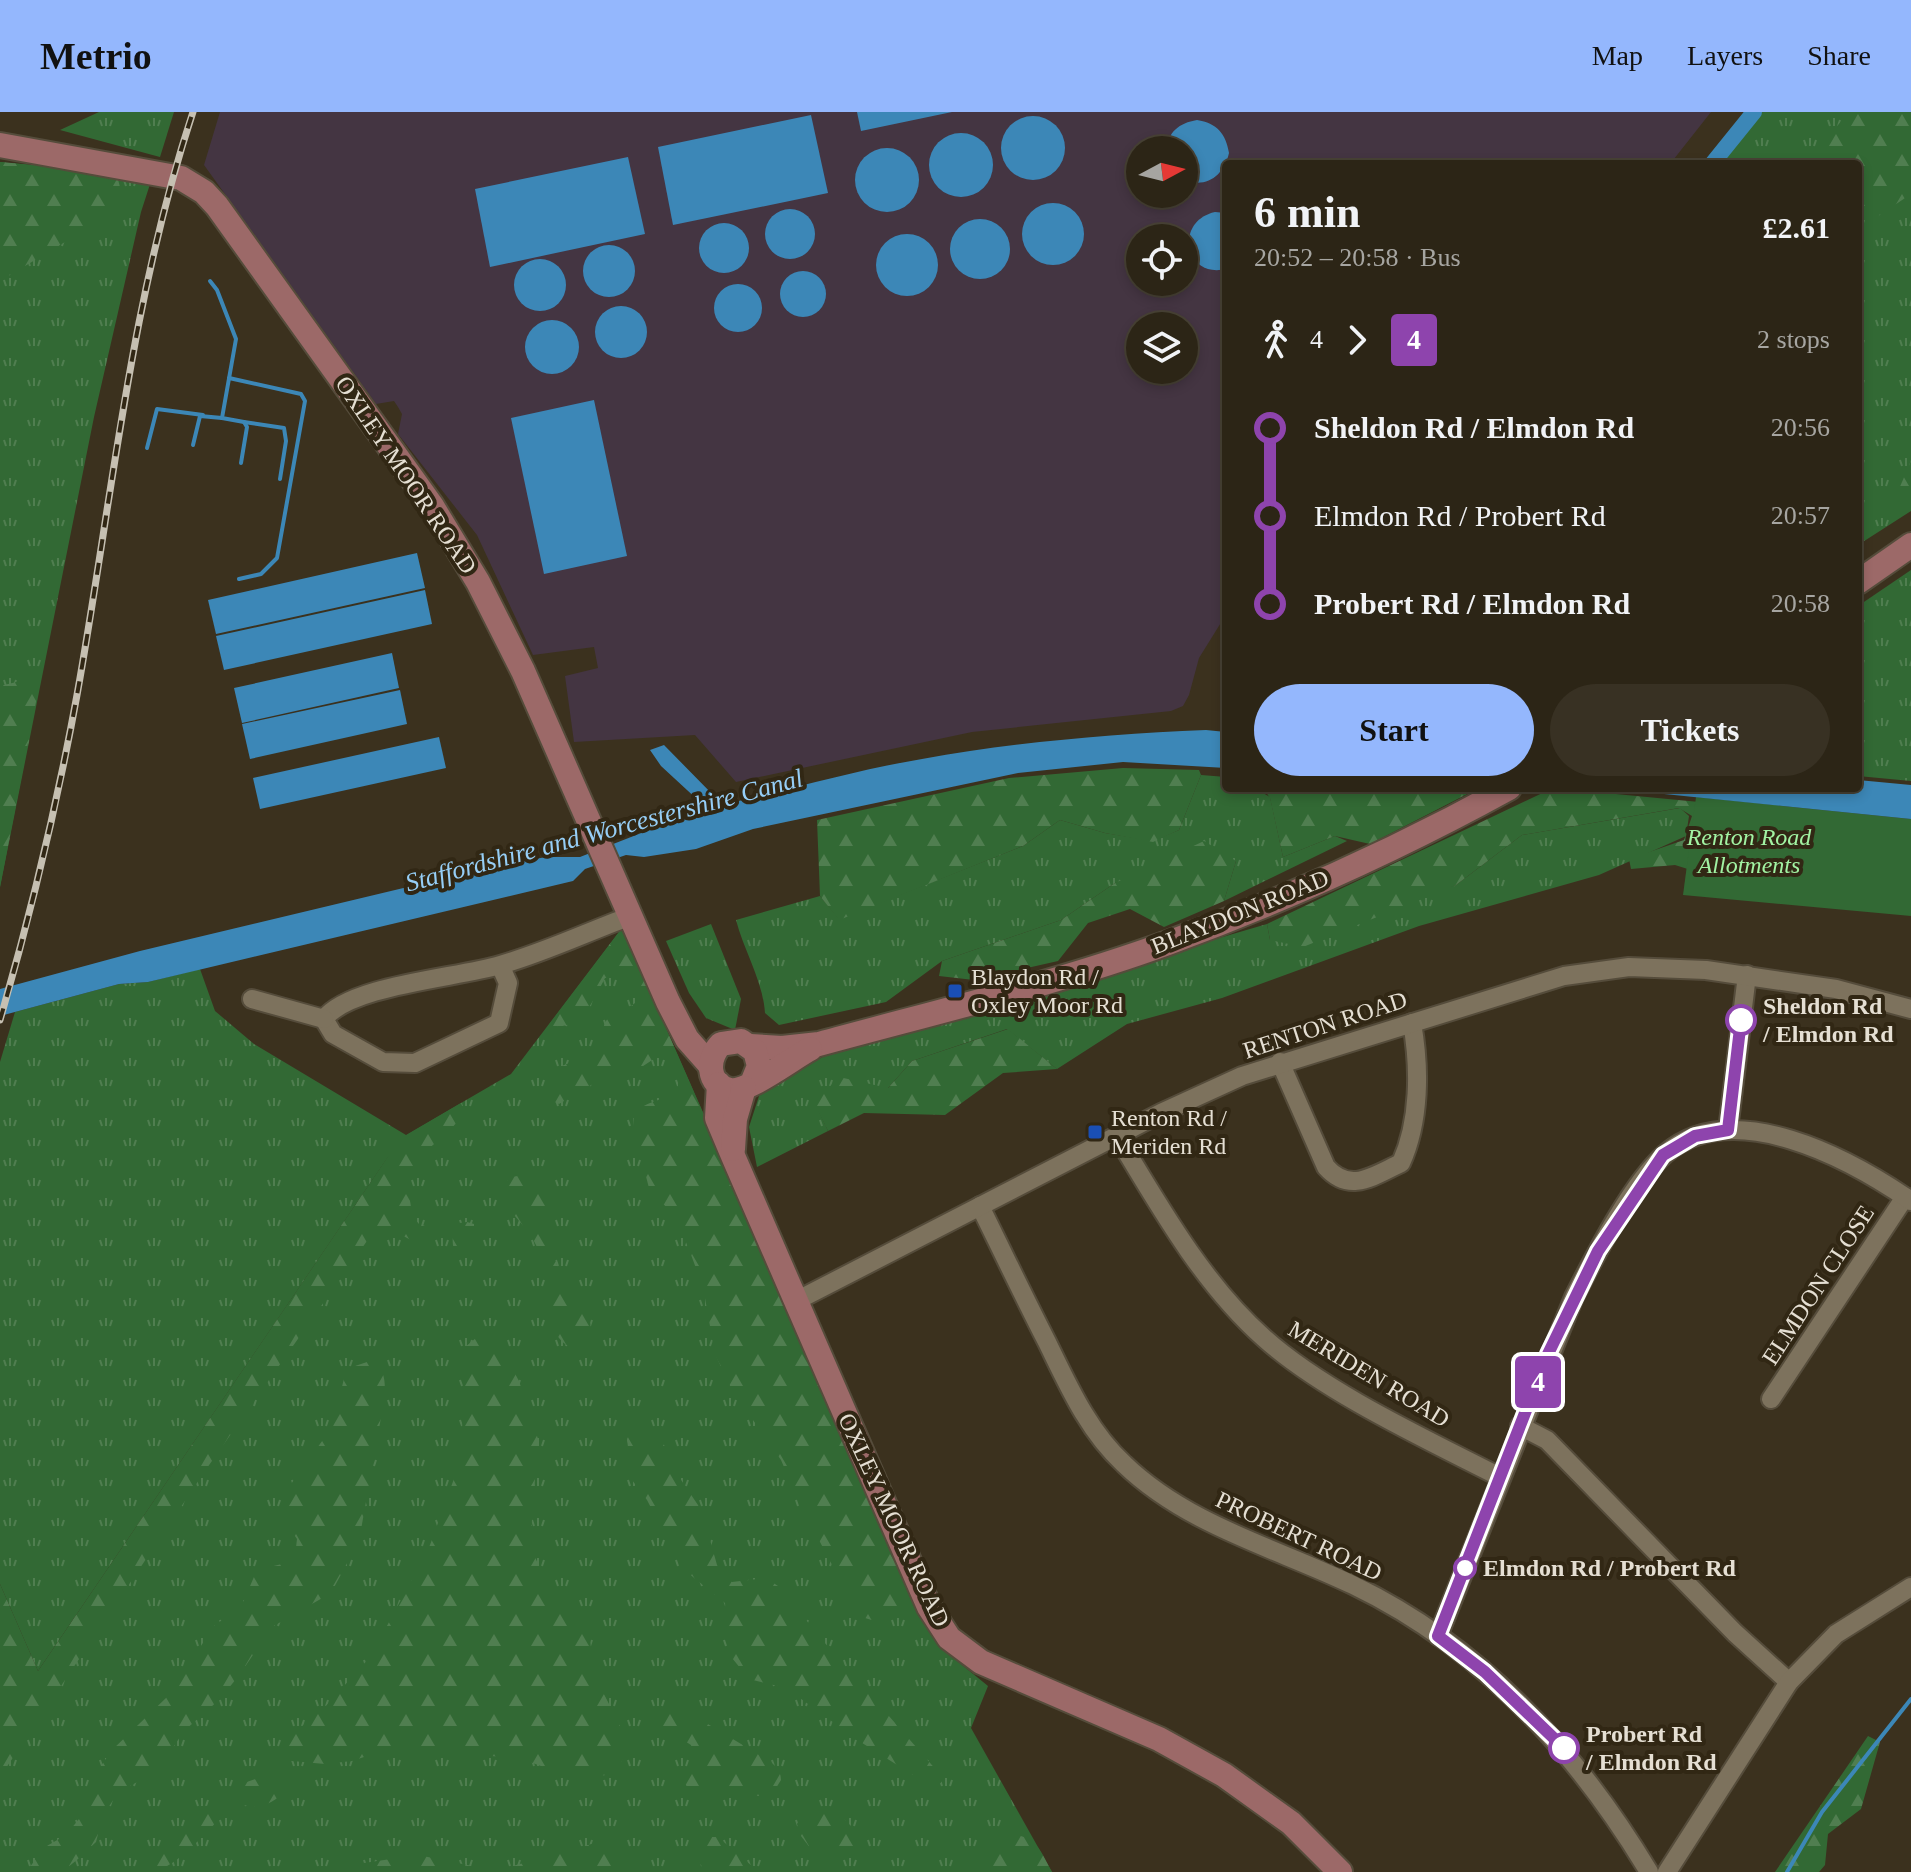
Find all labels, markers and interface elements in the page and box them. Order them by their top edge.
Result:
text: Metrio [40,35,152,77]
text: Map [1592,40,1643,71]
text: Layers [1687,40,1763,71]
text: Share [1807,40,1871,71]
north arrow [1126,136,1198,208]
map controls [1126,136,1198,384]
text: 6 min [1254,188,1360,237]
text: £2.61 [1763,211,1830,244]
button: locate [1126,224,1198,296]
text: 20:52 – 20:58 · Bus [1254,243,1461,272]
button: layers [1126,312,1198,384]
icon: walk [1254,318,1298,362]
icon: forward [1335,318,1379,362]
text: 4 [1407,324,1421,355]
text: 4 [1310,325,1323,354]
text: 2 stops [1757,325,1830,354]
street label: OXLEY MOOR ROAD [330,371,482,579]
text: Sheldon Rd / Elmdon Rd [1314,411,1634,444]
text: 20:56 [1771,413,1830,442]
text: Elmdon Rd / Probert Rd [1314,499,1606,532]
text: 20:57 [1771,501,1830,530]
text: Probert Rd / Elmdon Rd [1314,587,1630,620]
text: 20:58 [1771,589,1830,618]
button: Start [1254,684,1534,776]
button: Tickets [1550,684,1830,776]
water label: Staffordshire and Worcestershire Canal [402,763,806,898]
park label: Renton Road Allotments [1686,824,1812,878]
street label: BLAYDON ROAD [1147,865,1333,959]
place label: Blaydon Rd / Oxley Moor Rd [971,964,1123,1018]
marker: Blaydon Rd / Oxley Moor Rd [946,982,964,1000]
street label: RENTON ROAD [1240,986,1410,1064]
place label: Sheldon Rd / Elmdon Rd [1762,993,1894,1047]
marker: Sheldon Rd / Elmdon Rd [1726,1005,1756,1035]
place label: Renton Rd / Meriden Rd [1111,1105,1227,1159]
marker: Renton Rd / Meriden Rd [1086,1123,1104,1141]
street label: ELMDON CLOSE [1757,1200,1879,1370]
street label: MERIDEN ROAD [1284,1316,1454,1432]
line badge: 4 [1512,1356,1564,1408]
text: 4 [1531,1366,1545,1397]
street label: OXLEY MOOR ROAD [833,1409,955,1631]
street label: PROBERT ROAD [1212,1486,1386,1586]
place label: Elmdon Rd / Probert Rd [1483,1555,1737,1581]
marker: Elmdon Rd / Probert Rd [1454,1557,1476,1579]
place label: Probert Rd / Elmdon Rd [1585,1721,1717,1775]
marker: Probert Rd / Elmdon Rd [1549,1733,1579,1763]

